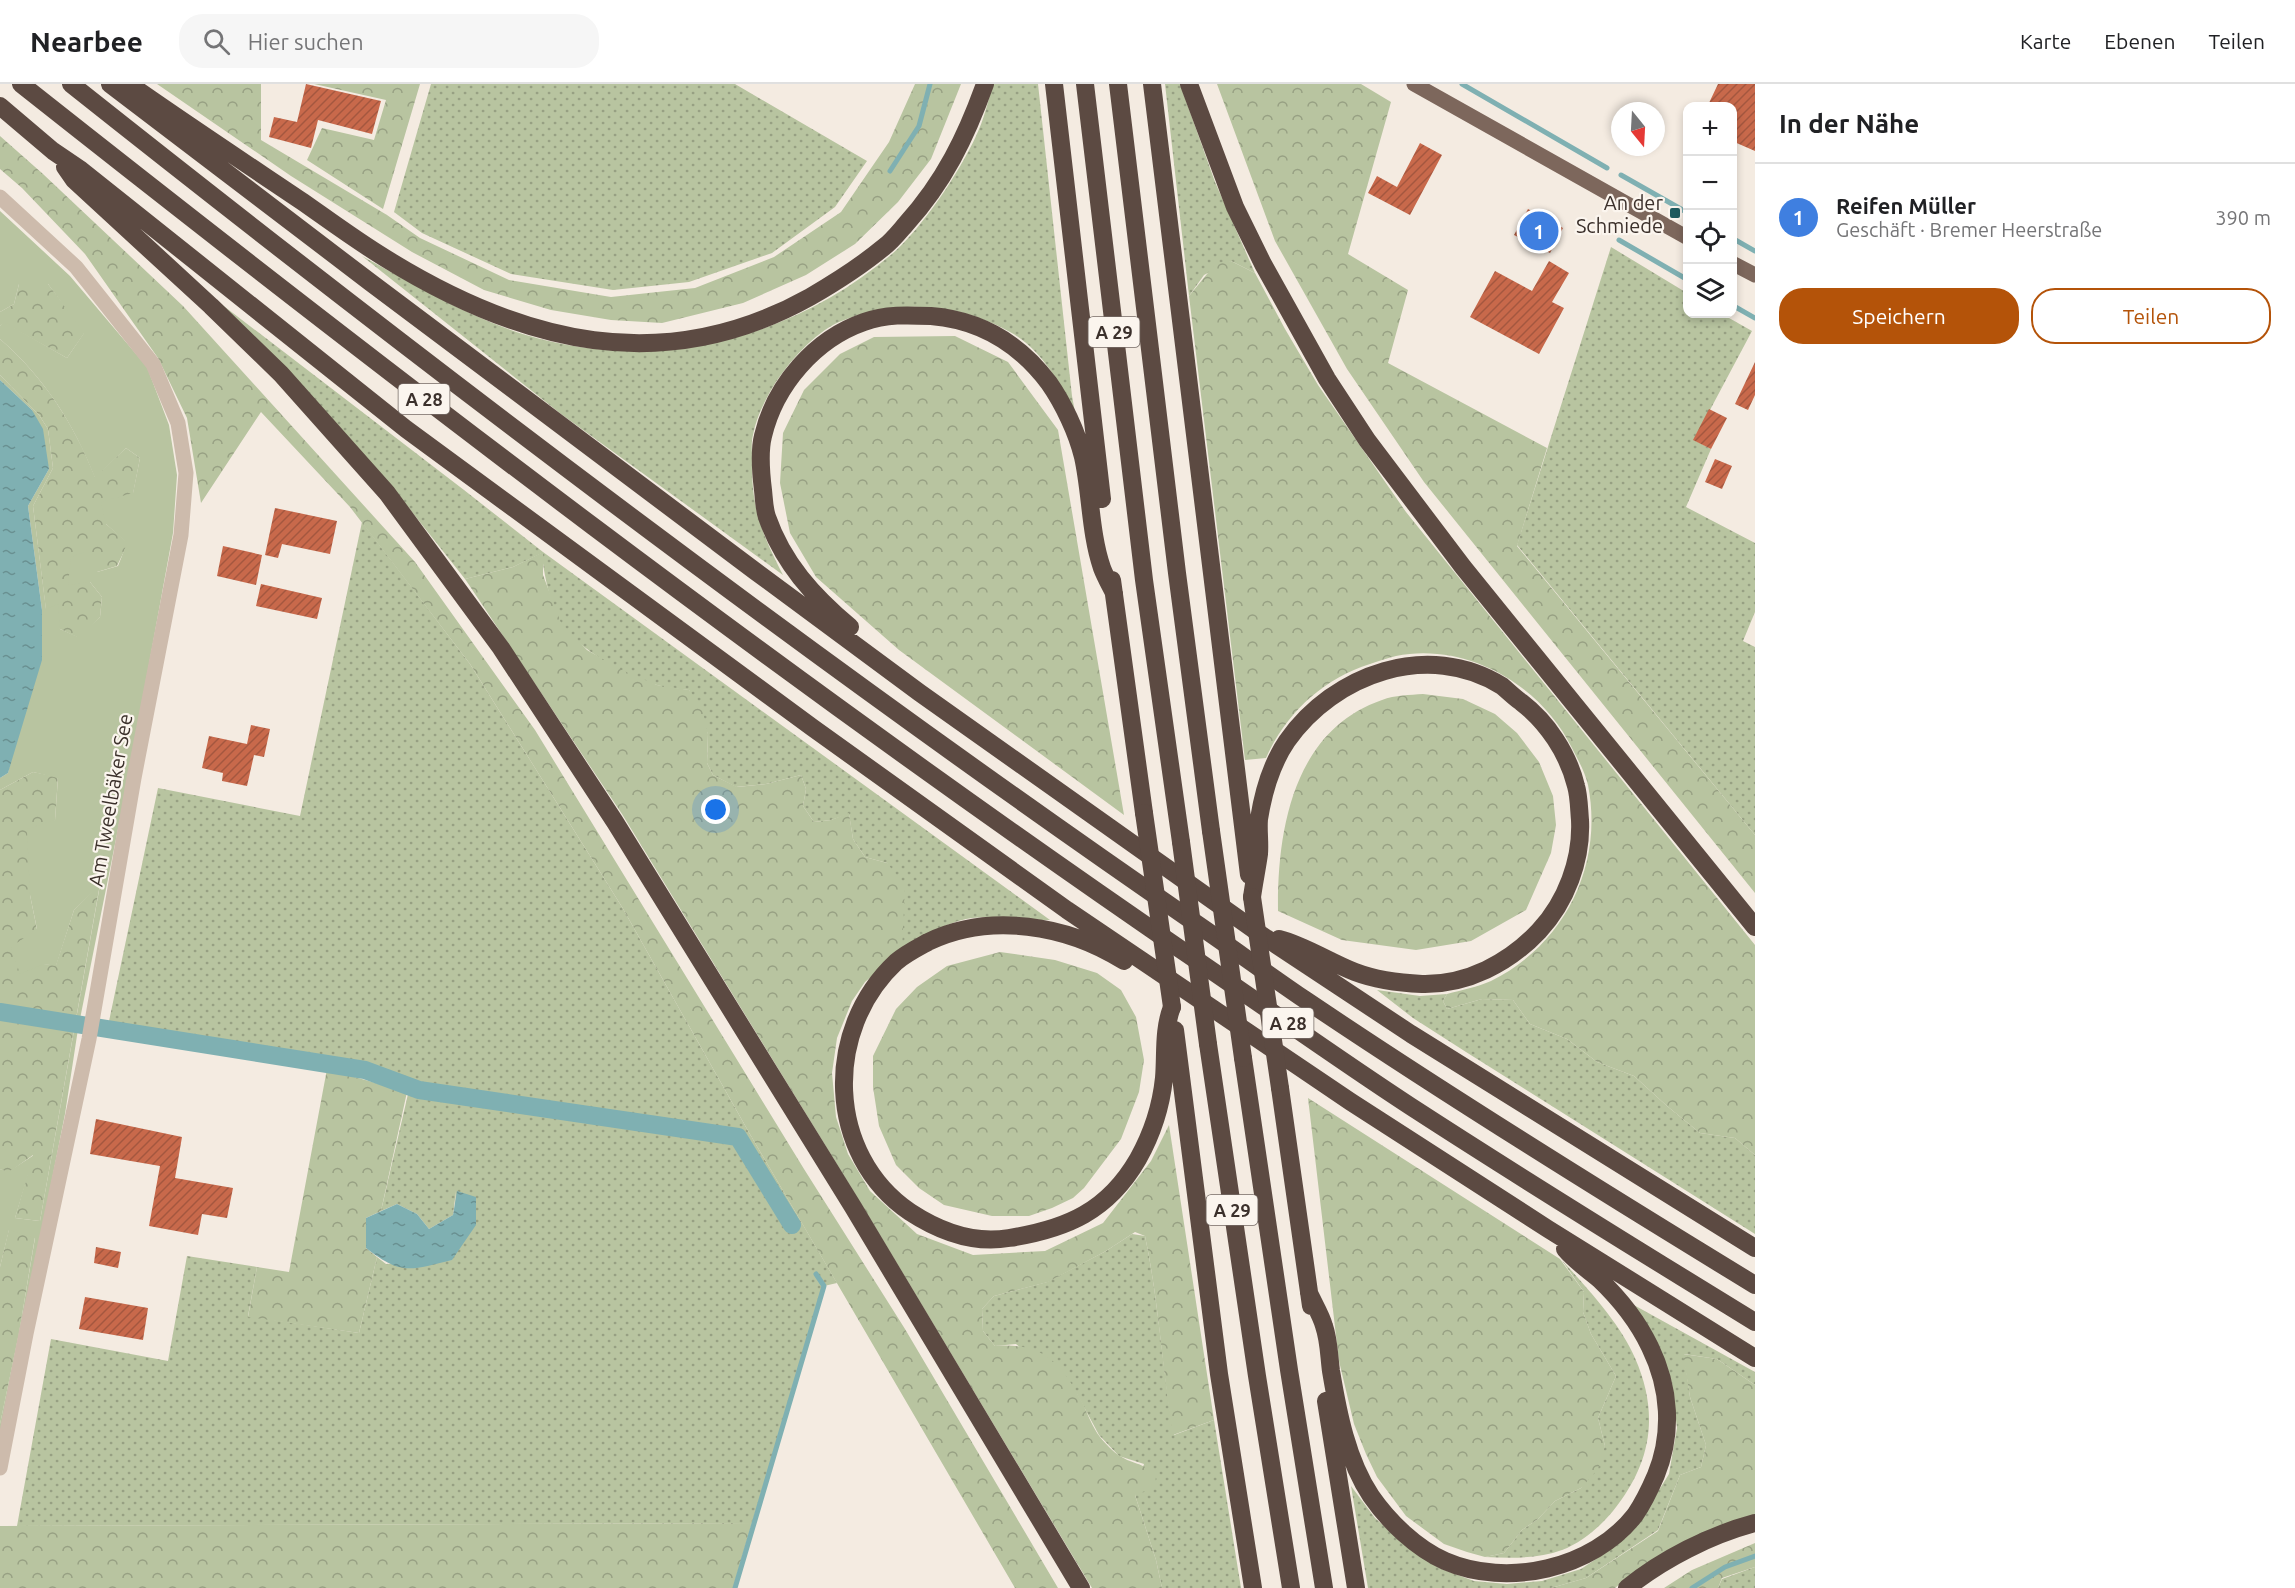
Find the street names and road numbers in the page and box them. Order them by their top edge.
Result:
road number: A 29 [1088,317,1140,347]
road number: A 28 [398,384,450,414]
street label: Am Tweelbäker See [83,712,137,888]
road number: A 28 [1262,1008,1314,1038]
road number: A 29 [1206,1195,1258,1225]

